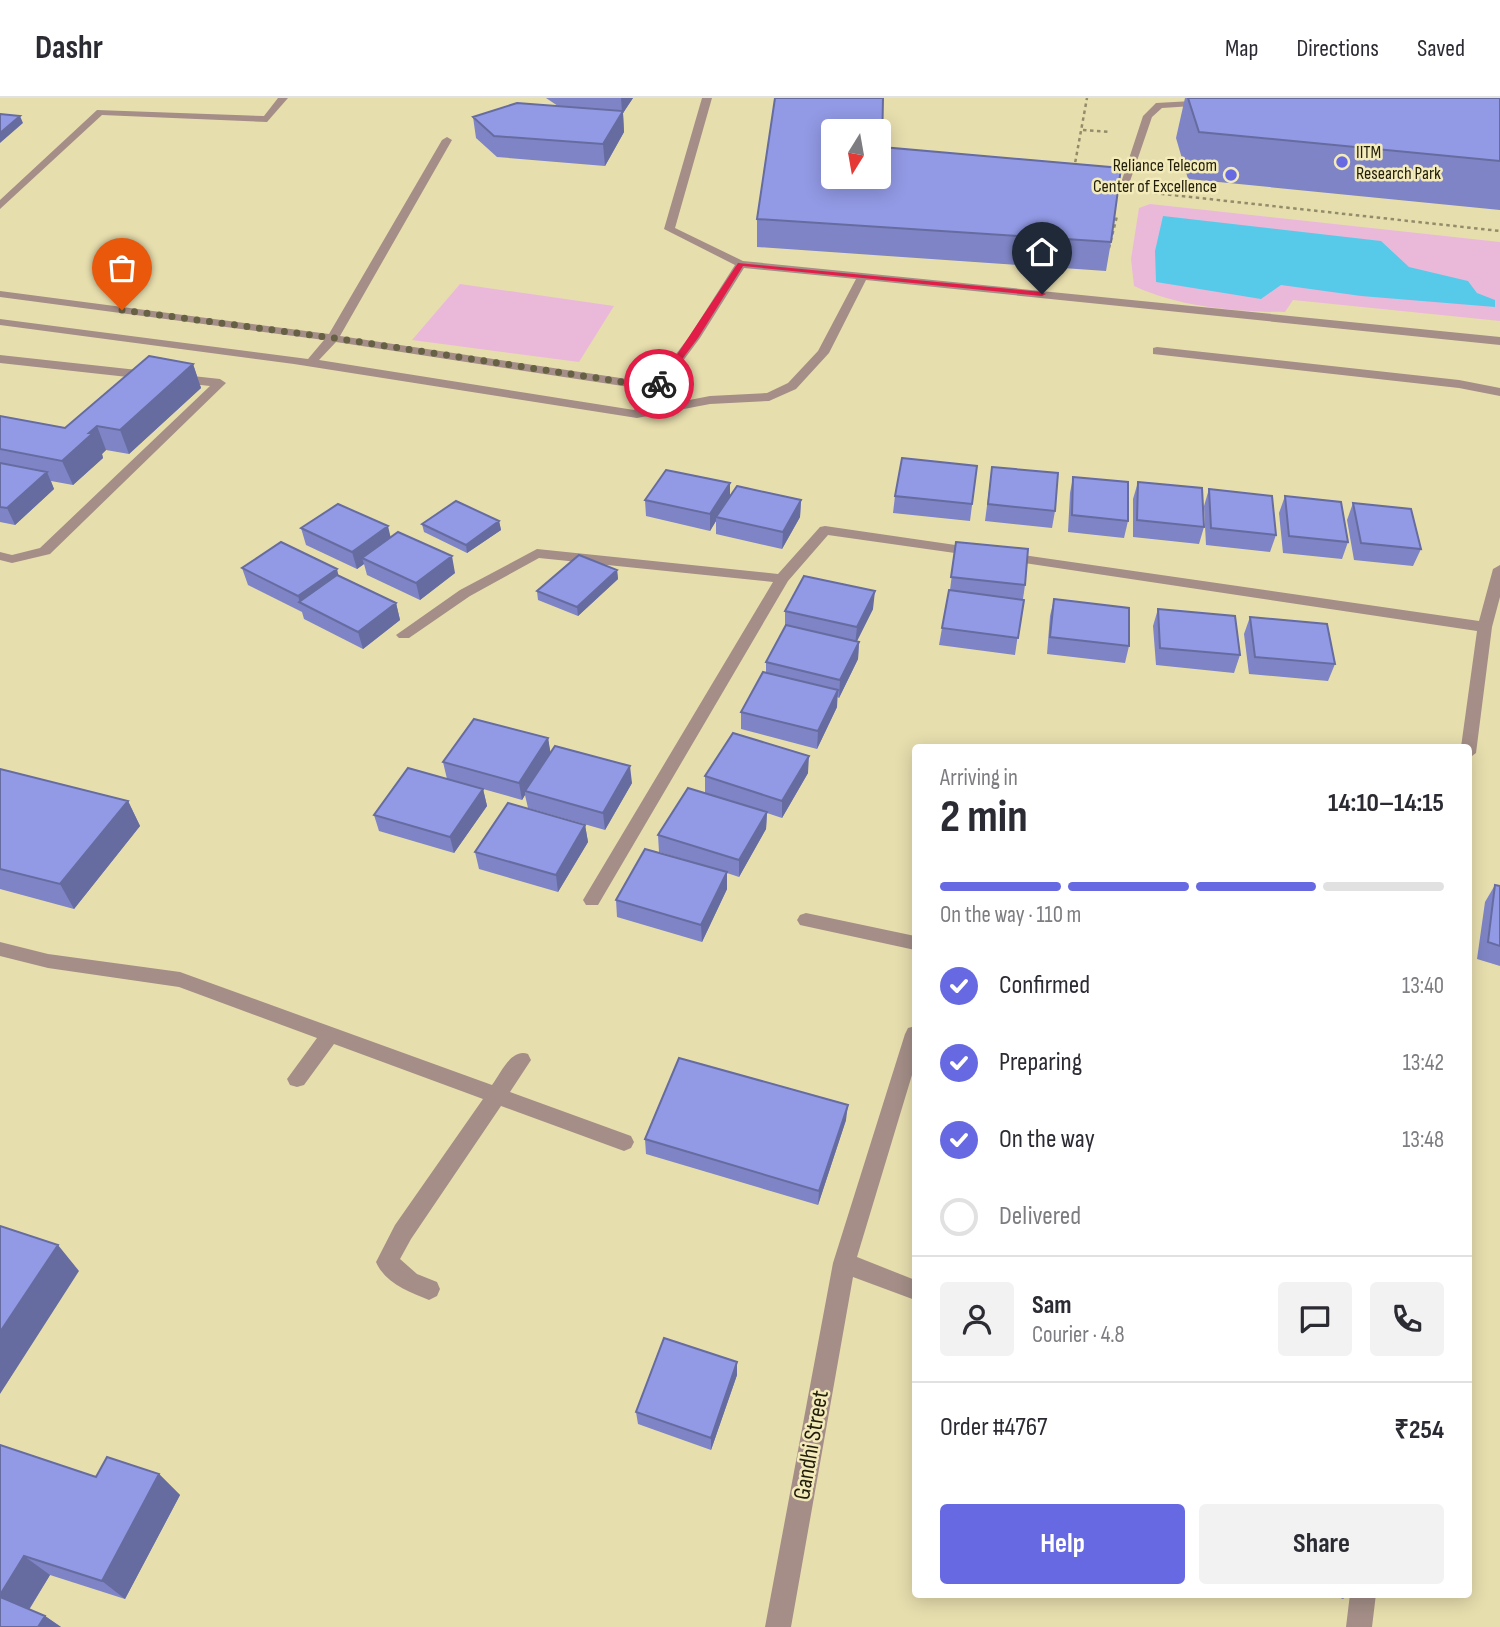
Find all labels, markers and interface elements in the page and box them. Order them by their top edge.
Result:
text: Dashr [35,28,103,68]
text: Map [1225,34,1258,63]
text: Directions [1296,34,1379,63]
text: Saved [1417,34,1465,63]
north arrow [821,119,891,189]
map controls [821,119,891,189]
place label: IITM Research Park [1356,142,1441,184]
marker: IITM Research Park [1334,154,1350,170]
place label: Reliance Telecom Center of Excellence [1093,155,1217,197]
marker: Reliance Telecom Center of Excellence [1223,167,1239,183]
pin [1012,222,1072,294]
icon: home [1023,233,1061,271]
pin [92,238,152,310]
icon: bag [103,249,141,287]
courier [624,349,694,419]
icon: bike [640,365,678,403]
text: Arriving in [940,764,1018,792]
text: 14:10–14:15 [1328,788,1444,819]
text: 2 min [940,790,1028,845]
text: On the way · 110 m [940,901,1081,929]
icon: check [940,967,978,1005]
text: Confirmed [999,970,1090,1001]
text: 13:40 [1402,972,1444,1000]
icon: check [940,1044,978,1082]
text: Preparing [999,1047,1082,1078]
text: 13:42 [1403,1049,1444,1077]
icon: check [940,1121,978,1159]
text: On the way [999,1124,1095,1155]
text: 13:48 [1402,1126,1444,1154]
text: Delivered [999,1201,1081,1232]
button: person [940,1282,1014,1356]
button: chat [1278,1282,1352,1356]
button: phone [1370,1282,1444,1356]
text: Sam [1032,1290,1072,1321]
text: Courier · 4.8 [1032,1321,1125,1349]
street label: Gandhi Street [787,1388,835,1502]
text: Order #4767 [940,1412,1047,1443]
text: ₹254 [1394,1415,1444,1446]
button: Help [940,1504,1185,1584]
button: Share [1199,1504,1444,1584]

